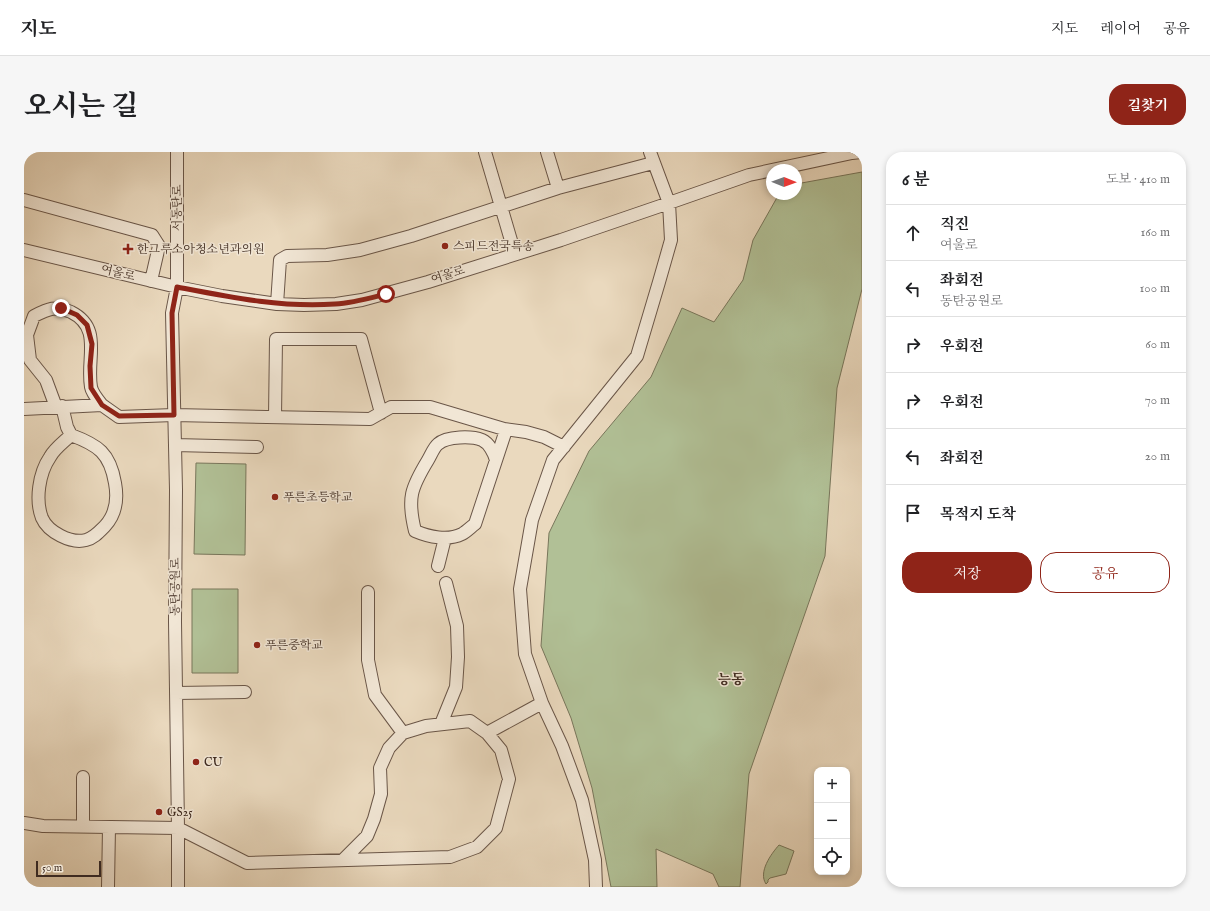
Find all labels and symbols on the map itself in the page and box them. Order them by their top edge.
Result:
north arrow [766,164,802,200]
street label: 서동탄로 [170,184,185,231]
place label: 스피드전국특송 [453,239,535,254]
marker: 스피드전국특송 [440,241,450,251]
place label: 한그루소아청소년과의원 [137,242,265,257]
marker: 한그루소아청소년과의원 [122,243,134,255]
street label: 여울로 [99,262,137,285]
street label: 여울로 [429,262,467,288]
route start [377,285,395,303]
route end [52,299,70,317]
place label: 푸른초등학교 [283,490,353,505]
marker: 푸른초등학교 [270,492,280,502]
street label: 동탄공원로 [168,558,183,616]
place label: 푸른중학교 [265,638,323,653]
marker: 푸른중학교 [252,640,262,650]
district label: 능동 [717,671,745,689]
place label: CU [204,755,224,770]
marker: CU [191,757,201,767]
place label: GS25 [167,805,193,820]
marker: GS25 [154,807,164,817]
scale bar [36,859,101,878]

